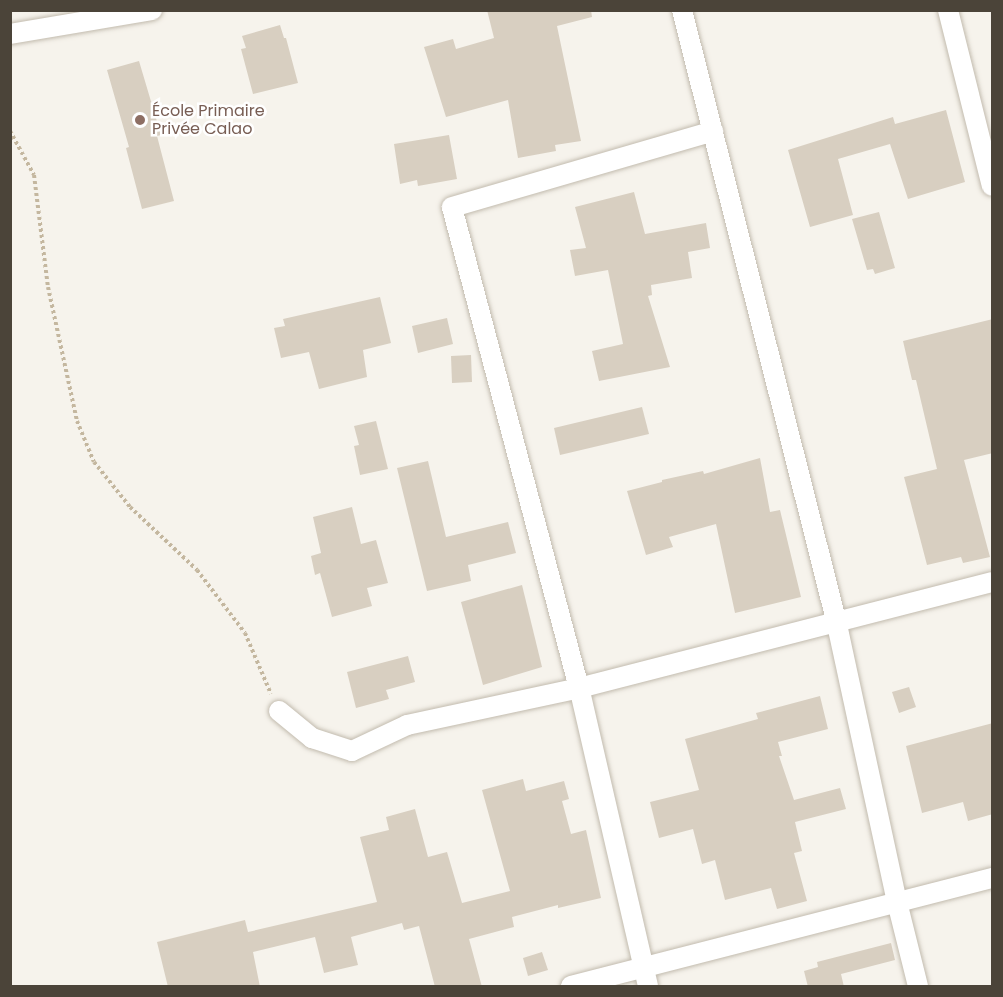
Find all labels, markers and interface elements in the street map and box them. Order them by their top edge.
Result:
place label: École Primaire Privée Calao [152,101,265,139]
marker: École Primaire Privée Calao [133,113,147,127]

